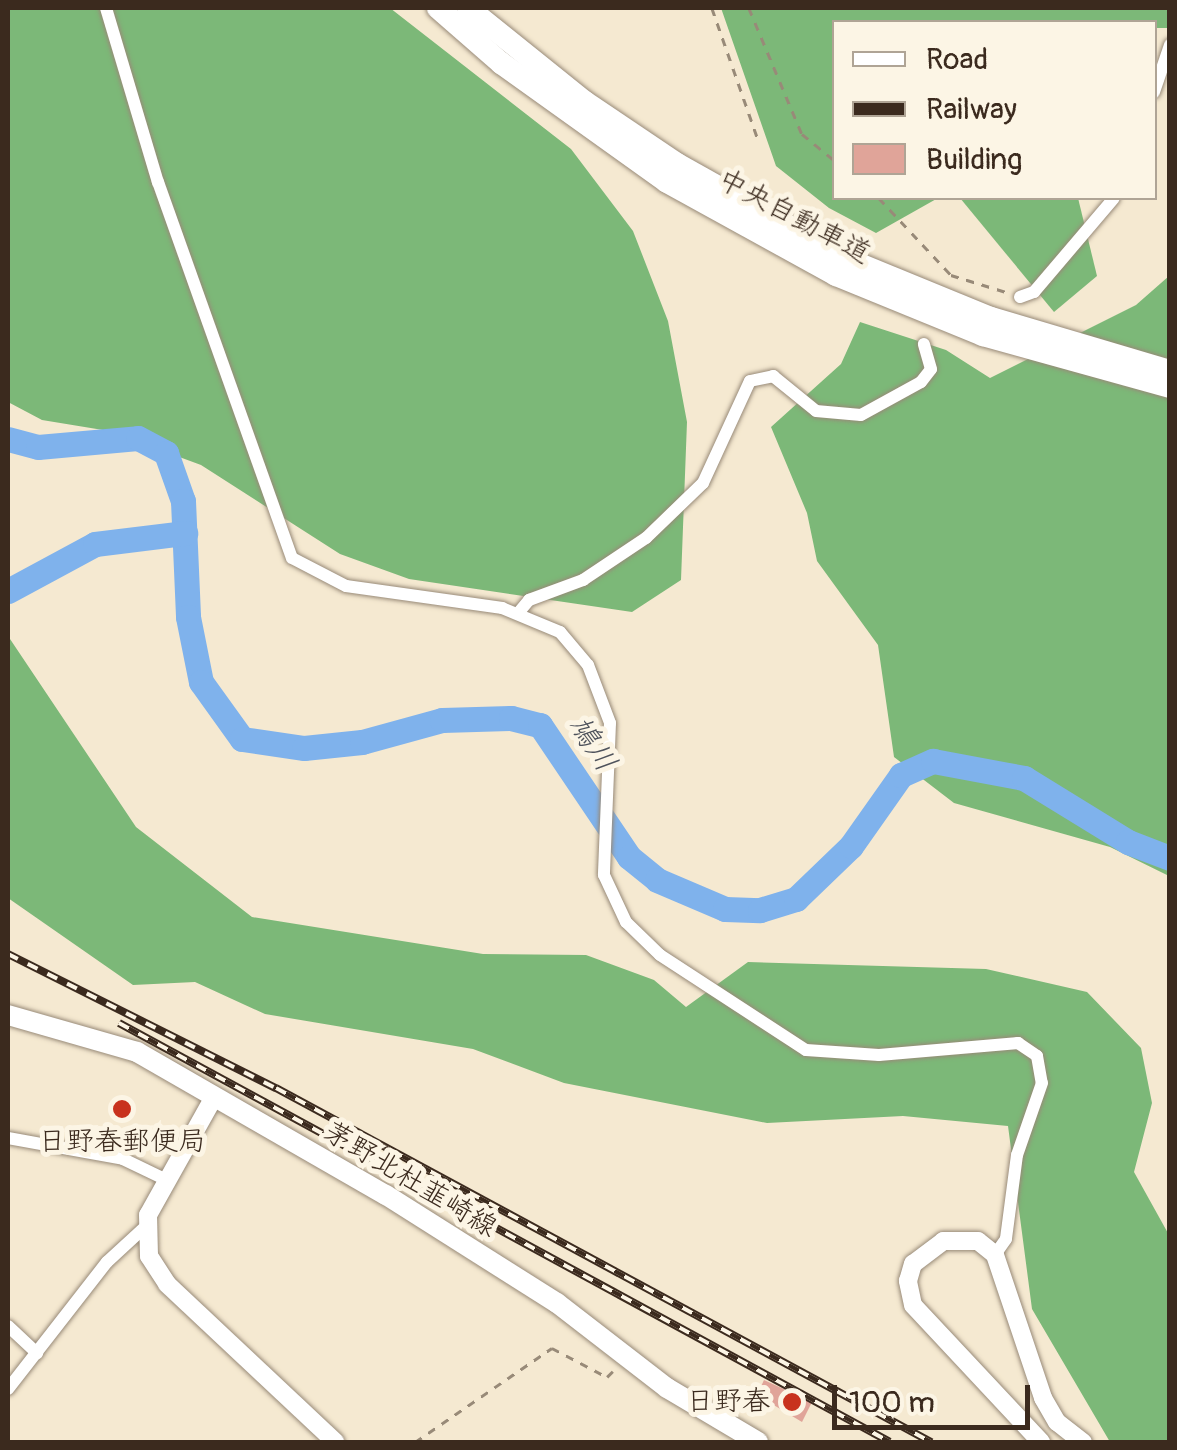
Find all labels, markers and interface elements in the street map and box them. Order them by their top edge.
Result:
legend [832,20,1157,200]
text: Road [926,41,988,78]
text: Railway [926,91,1017,128]
text: Building [926,141,1022,178]
street label: 中央自動車道 [712,163,876,271]
water label: 鳩川 [560,709,624,779]
marker: 日野春郵便局 [111,1098,133,1120]
street label: 茅野北杜韮崎線 [317,1115,503,1245]
place label: 日野春郵便局 [38,1125,206,1159]
scale bar [837,1365,1034,1427]
text: 100 m [849,1384,935,1421]
place label: 日野春 [686,1385,770,1419]
marker: 日野春 [779,1389,805,1415]

